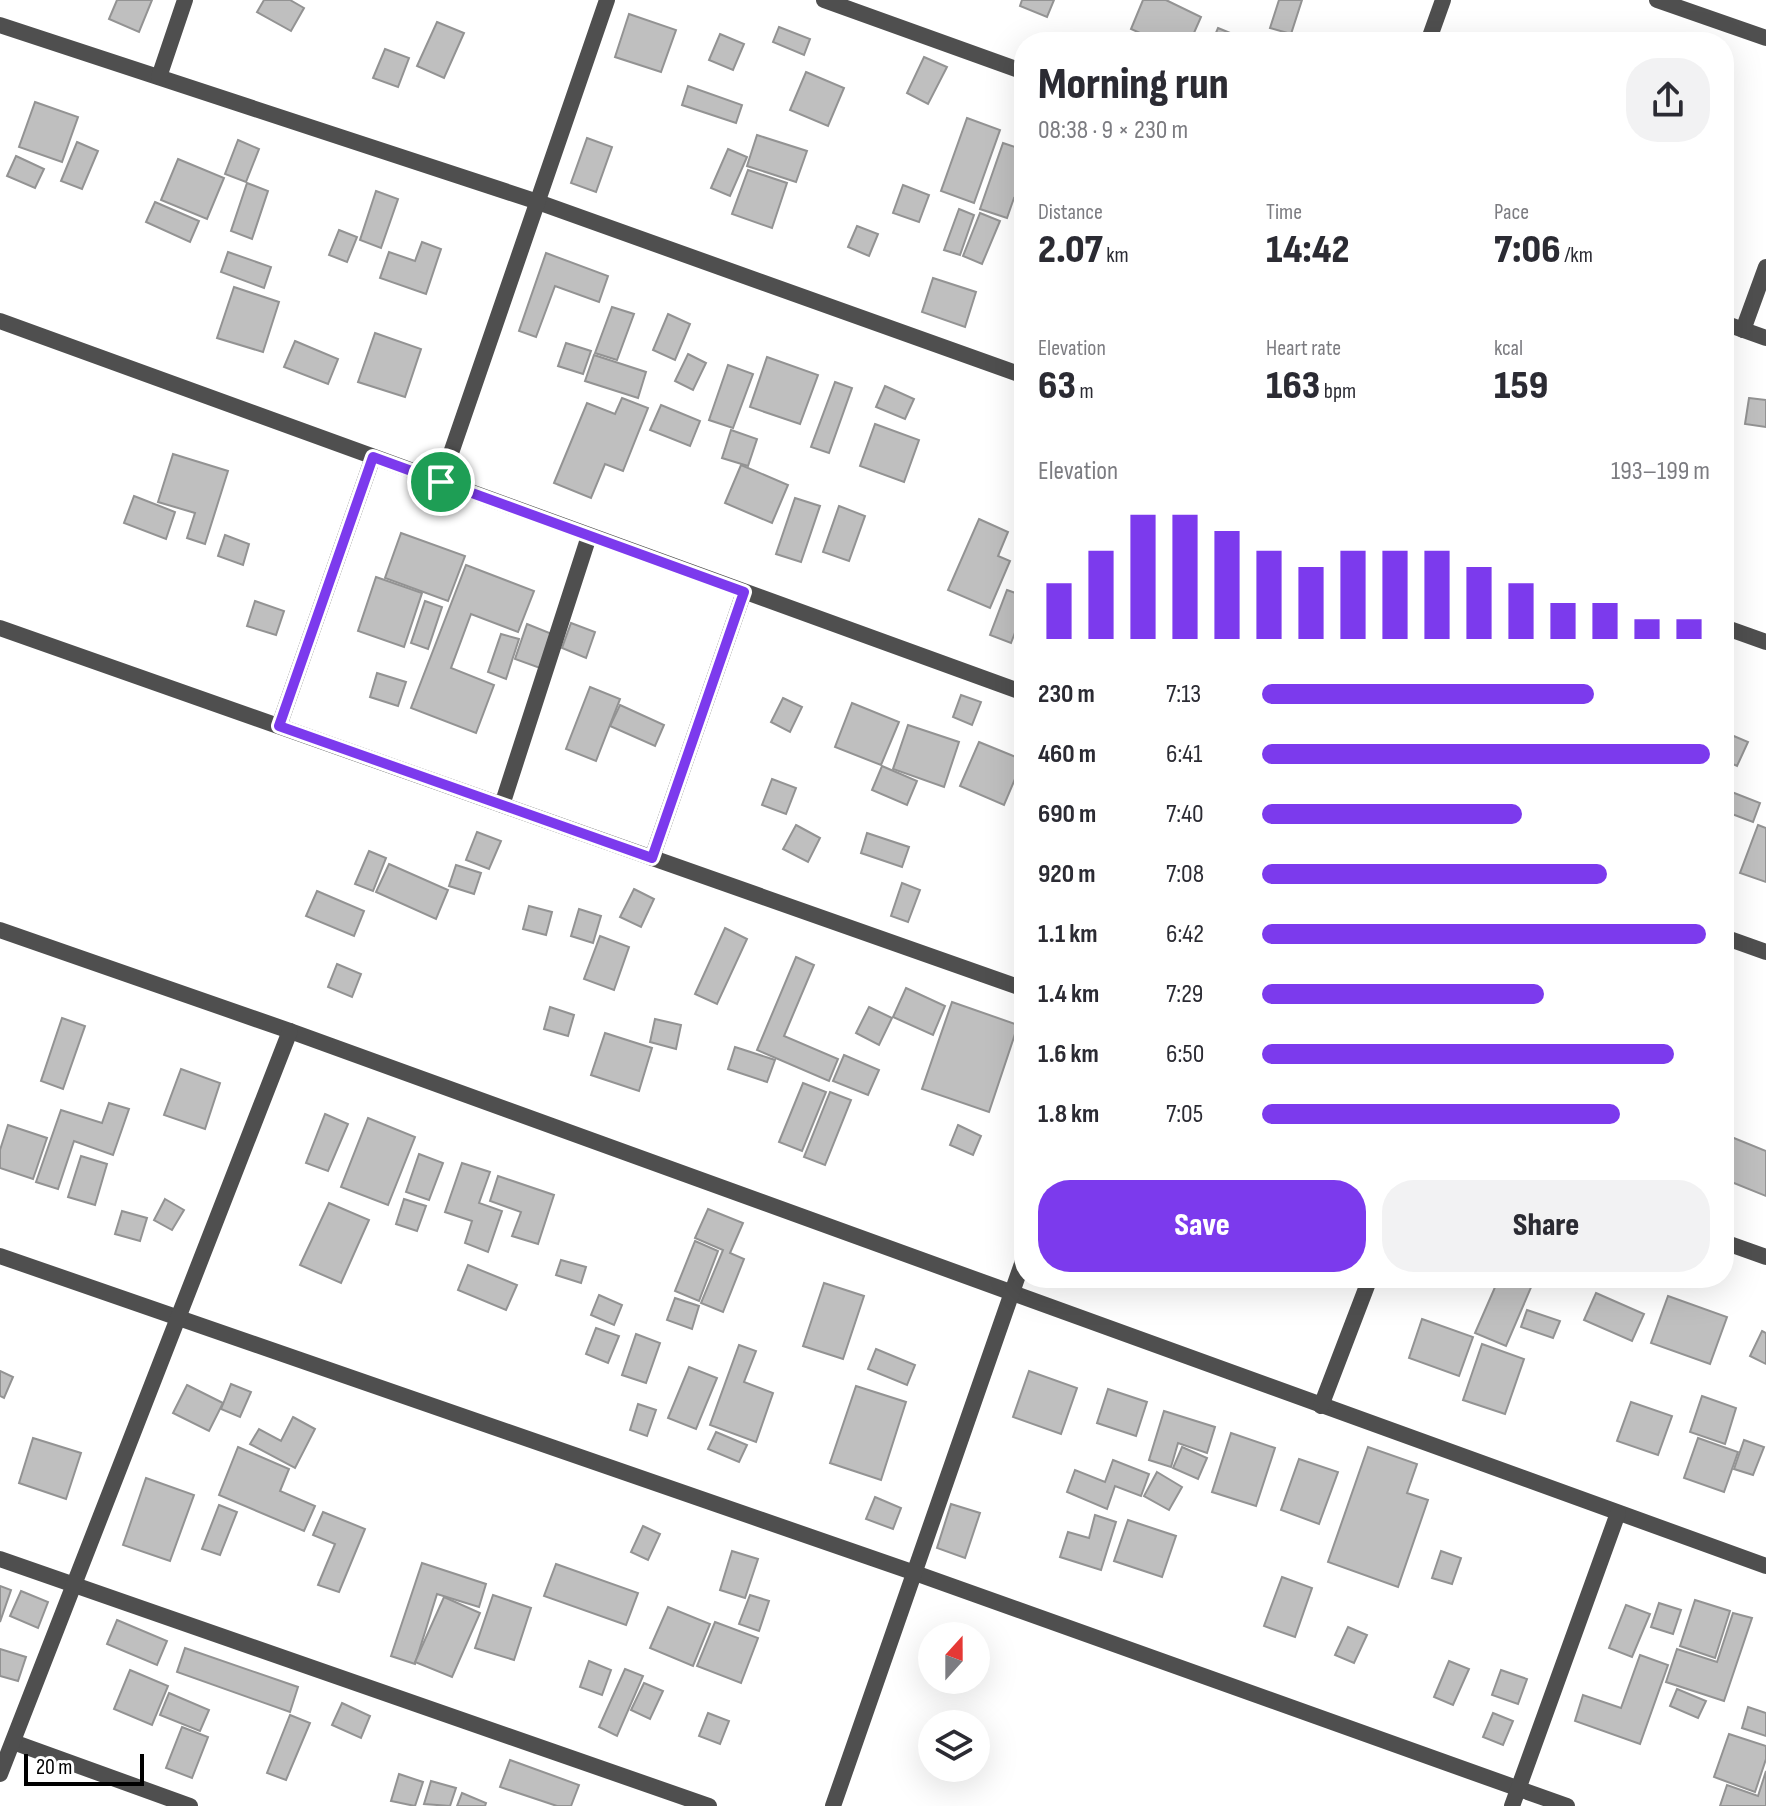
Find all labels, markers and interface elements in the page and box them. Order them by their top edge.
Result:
text: Morning run [1038,58,1229,111]
button: share [1626,58,1710,142]
text: 08:38 · 9 × 230 m [1038,115,1188,146]
text: Distance [1038,199,1103,226]
text: Time [1266,199,1302,226]
text: Pace [1494,199,1529,226]
text: 2.07 [1038,226,1103,274]
text: 14:42 [1266,226,1349,274]
text: 7:06 [1494,226,1561,274]
text: km [1103,242,1129,269]
text: /km [1561,242,1593,269]
text: Elevation [1038,335,1106,362]
text: Heart rate [1266,335,1341,362]
text: kcal [1494,335,1523,362]
text: 63 [1038,362,1076,410]
text: 163 [1266,362,1320,410]
text: 159 [1494,362,1548,410]
text: m [1076,378,1094,405]
text: bpm [1320,378,1356,405]
pin [407,448,475,516]
text: Elevation [1038,456,1118,487]
text: 193–199 m [1611,456,1710,487]
icon: arrive [419,460,463,504]
text: 230 m [1038,679,1095,710]
text: 7:13 [1166,679,1201,710]
text: 460 m [1038,739,1096,770]
text: 6:41 [1166,739,1202,770]
text: 690 m [1038,799,1096,830]
text: 7:40 [1166,799,1204,830]
text: 920 m [1038,859,1095,890]
text: 7:08 [1166,859,1204,890]
text: 1.1 km [1038,919,1097,950]
text: 6:42 [1166,919,1204,950]
text: 1.4 km [1038,979,1099,1010]
text: 7:29 [1166,979,1203,1010]
text: 1.6 km [1038,1039,1099,1070]
text: 6:50 [1166,1039,1204,1070]
text: 1.8 km [1038,1099,1099,1130]
text: 7:05 [1166,1099,1203,1130]
button: Save [1038,1180,1366,1272]
button: Share [1382,1180,1710,1272]
north arrow [918,1622,990,1694]
map controls [918,1622,990,1782]
button: layers [918,1710,990,1782]
scale bar [24,1750,144,1786]
text: 20 m [36,1754,73,1781]

